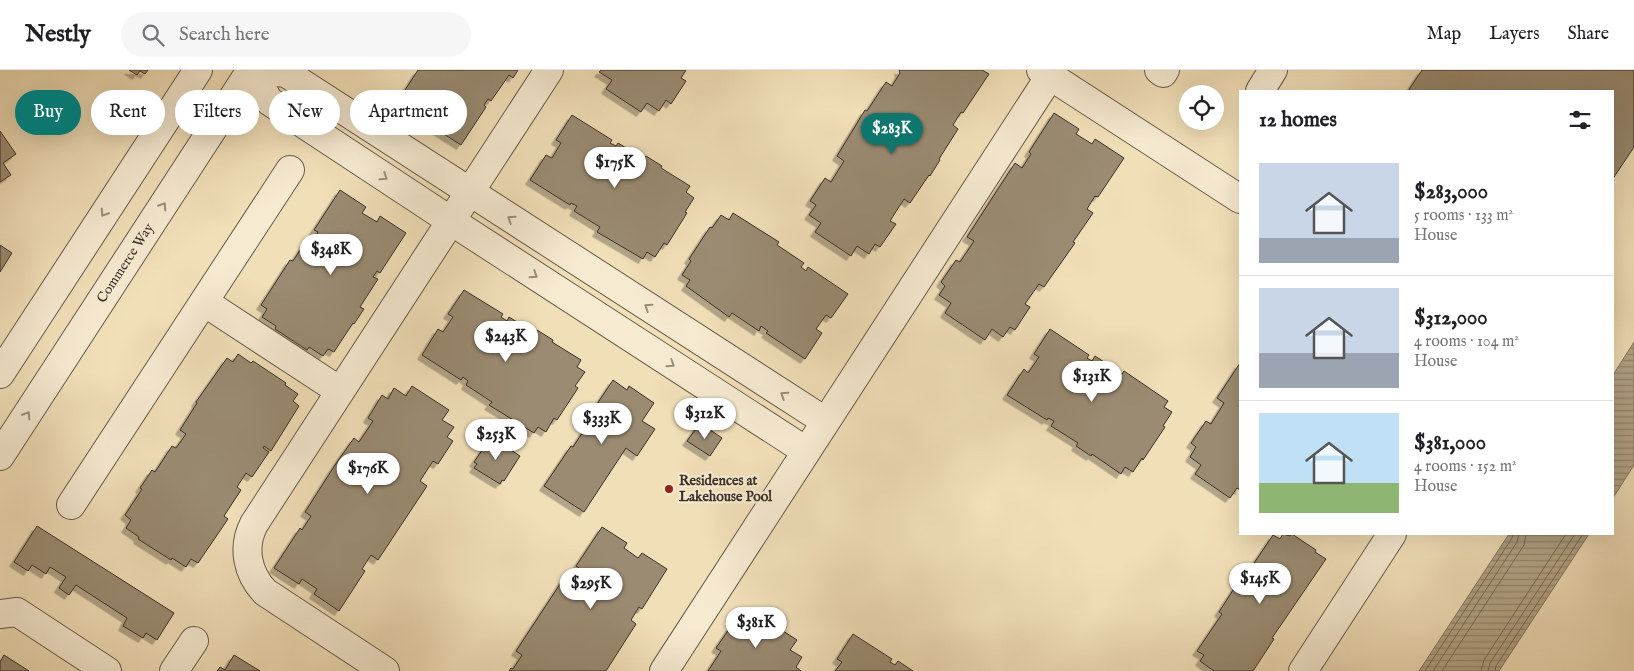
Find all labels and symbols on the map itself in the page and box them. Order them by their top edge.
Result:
pin: $283K [857,112,927,155]
pin: $175K [580,146,650,189]
one-way arrow [378,171,387,180]
one-way arrow [157,202,166,211]
one-way arrow [101,208,110,217]
one-way arrow [508,216,517,225]
street label: Commerce Way [93,220,158,306]
pin: $348K [296,234,366,276]
one-way arrow [529,269,538,279]
one-way arrow [644,304,654,313]
pin: $243K [471,320,541,363]
one-way arrow [665,357,674,367]
pin: $131K [1057,360,1127,403]
one-way arrow [781,392,790,401]
pin: $312K [670,398,740,440]
pin: $333K [567,402,637,445]
one-way arrow [20,411,30,420]
pin: $253K [461,418,531,461]
pin: $176K [333,452,403,495]
place label: Residences at Lakehouse Pool [679,472,773,506]
marker: Residences at Lakehouse Pool [663,483,675,495]
pin: $145K [1225,562,1295,605]
pin: $295K [556,568,626,610]
pin: $381K [721,606,791,649]

